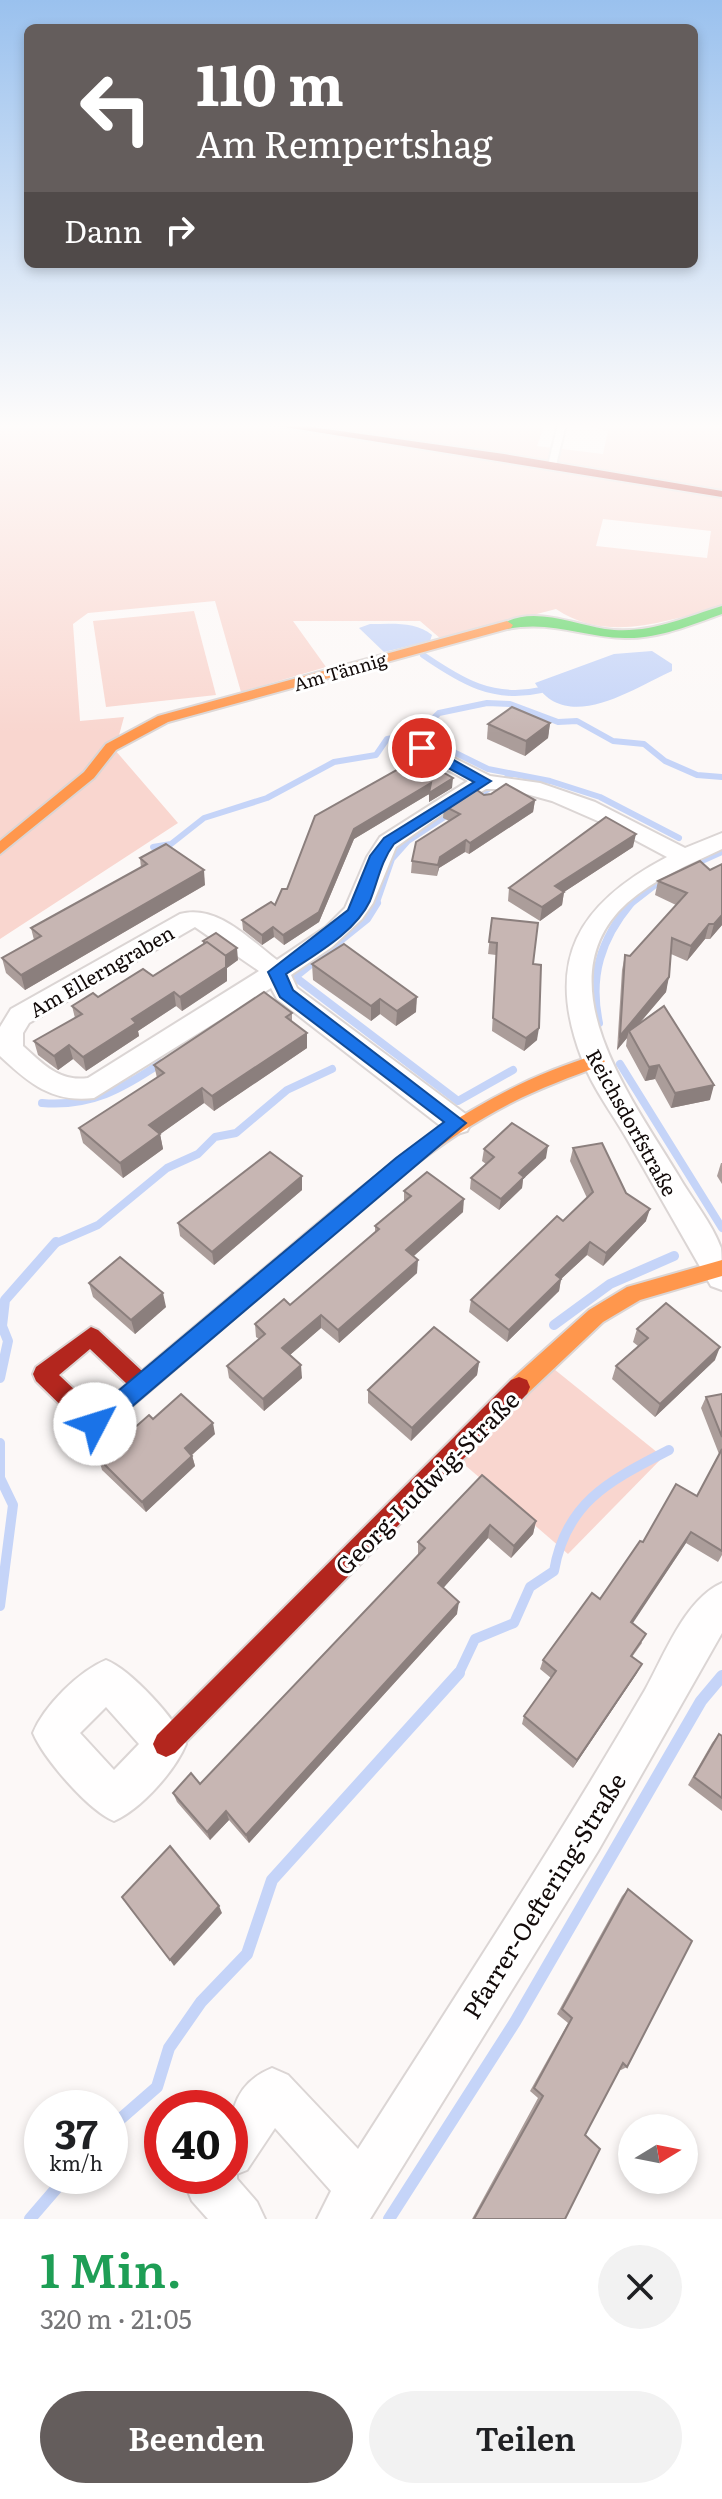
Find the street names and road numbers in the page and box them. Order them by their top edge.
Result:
street label: Am Tännig [290,645,391,697]
street label: Am Ellerngraben [23,916,179,1024]
street label: Reichsdorfstraße [580,1043,686,1201]
street label: Georg-Ludwig-Straße [326,1382,526,1582]
street label: Pfarrer-Oeftering-Straße [453,1765,633,2025]

